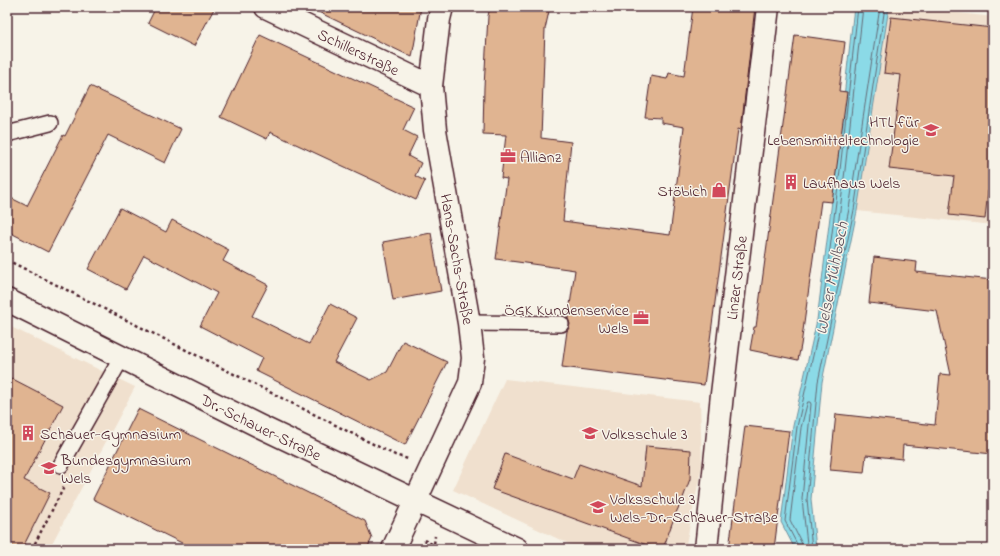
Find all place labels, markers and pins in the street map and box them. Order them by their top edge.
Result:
place label: HTL für Lebensmitteltechnologie [767,111,920,153]
school or university icon: HTL für Lebensmitteltechnologie [922,121,940,139]
place label: Allianz [520,146,562,170]
office icon: Allianz [499,147,517,165]
place label: Laufhaus Wels [803,172,900,196]
building icon: Laufhaus Wels [782,173,800,191]
place label: Stöbich [657,180,707,204]
shop icon: Stöbich [710,181,728,199]
place label: ÖGK Kundenservice Wels [504,299,630,341]
office icon: ÖGK Kundenservice Wels [632,309,650,327]
place label: Schauer-Gymnasium [40,423,181,447]
place label: Volksschule 3 [601,423,688,447]
building icon: Schauer-Gymnasium [19,424,37,442]
school or university icon: Volksschule 3 [581,424,599,442]
place label: Bundesgymnasium Wels [60,449,191,491]
school or university icon: Bundesgymnasium Wels [40,459,58,477]
place label: Volksschule 3 Wels-Dr.-Schauer-Straße [609,488,779,530]
school or university icon: Volksschule 3 Wels-Dr.-Schauer-Straße [589,498,607,516]

